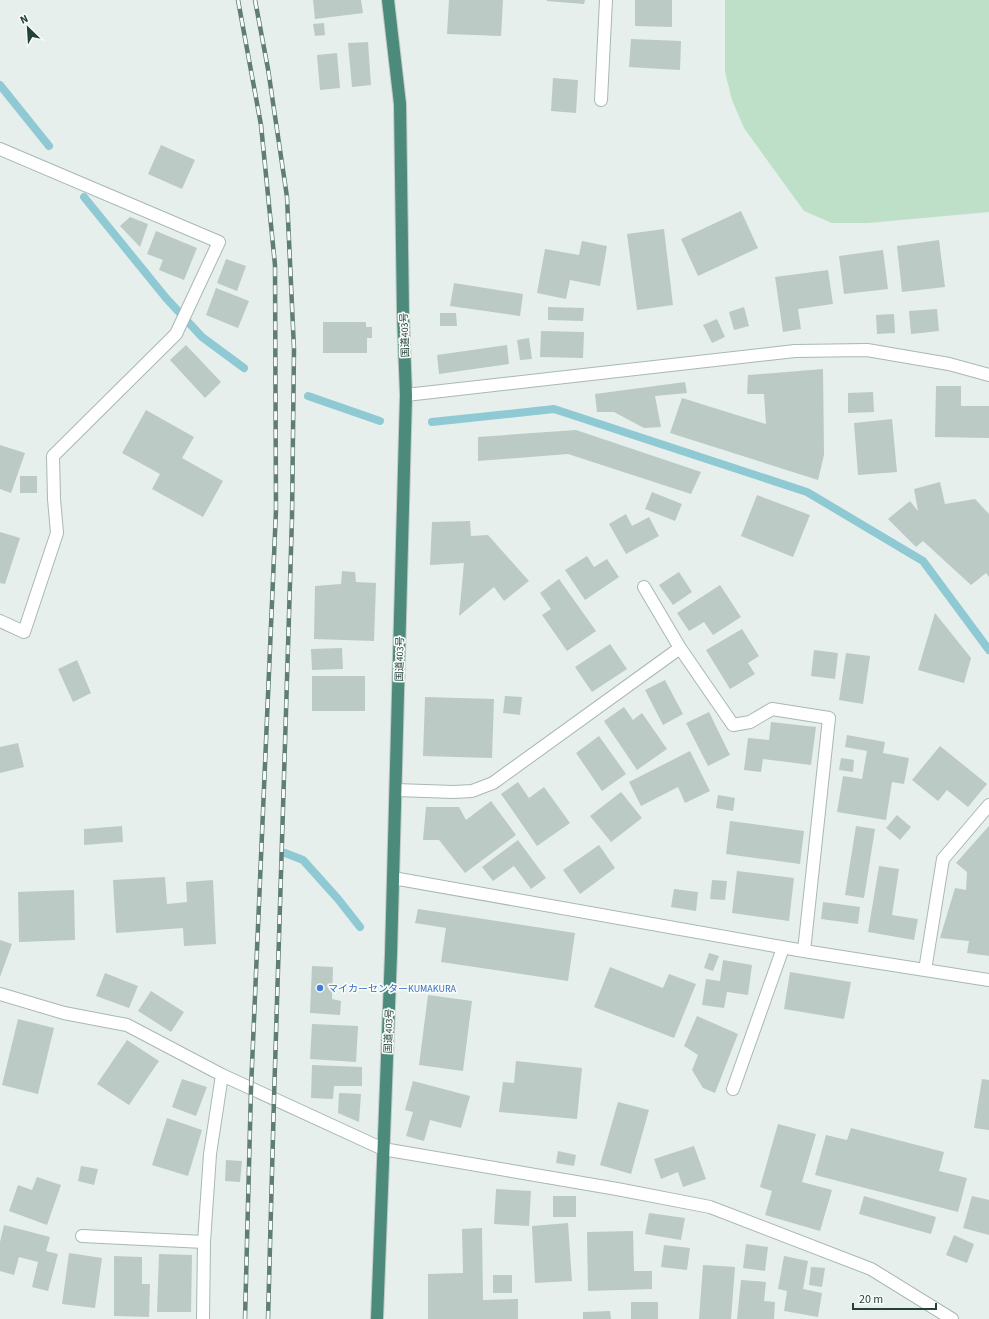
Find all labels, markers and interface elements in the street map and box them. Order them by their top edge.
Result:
north arrow [8,8,48,48]
text: N [17,11,30,28]
street label: 国道403号 [397,312,413,358]
street label: 国道403号 [393,636,407,682]
place label: マイカーセンターKUMAKURA [328,982,457,996]
marker: マイカーセンターKUMAKURA [315,983,325,993]
street label: 国道403号 [381,1008,397,1054]
scale bar [853,1285,936,1311]
text: 20 m [859,1291,883,1308]

